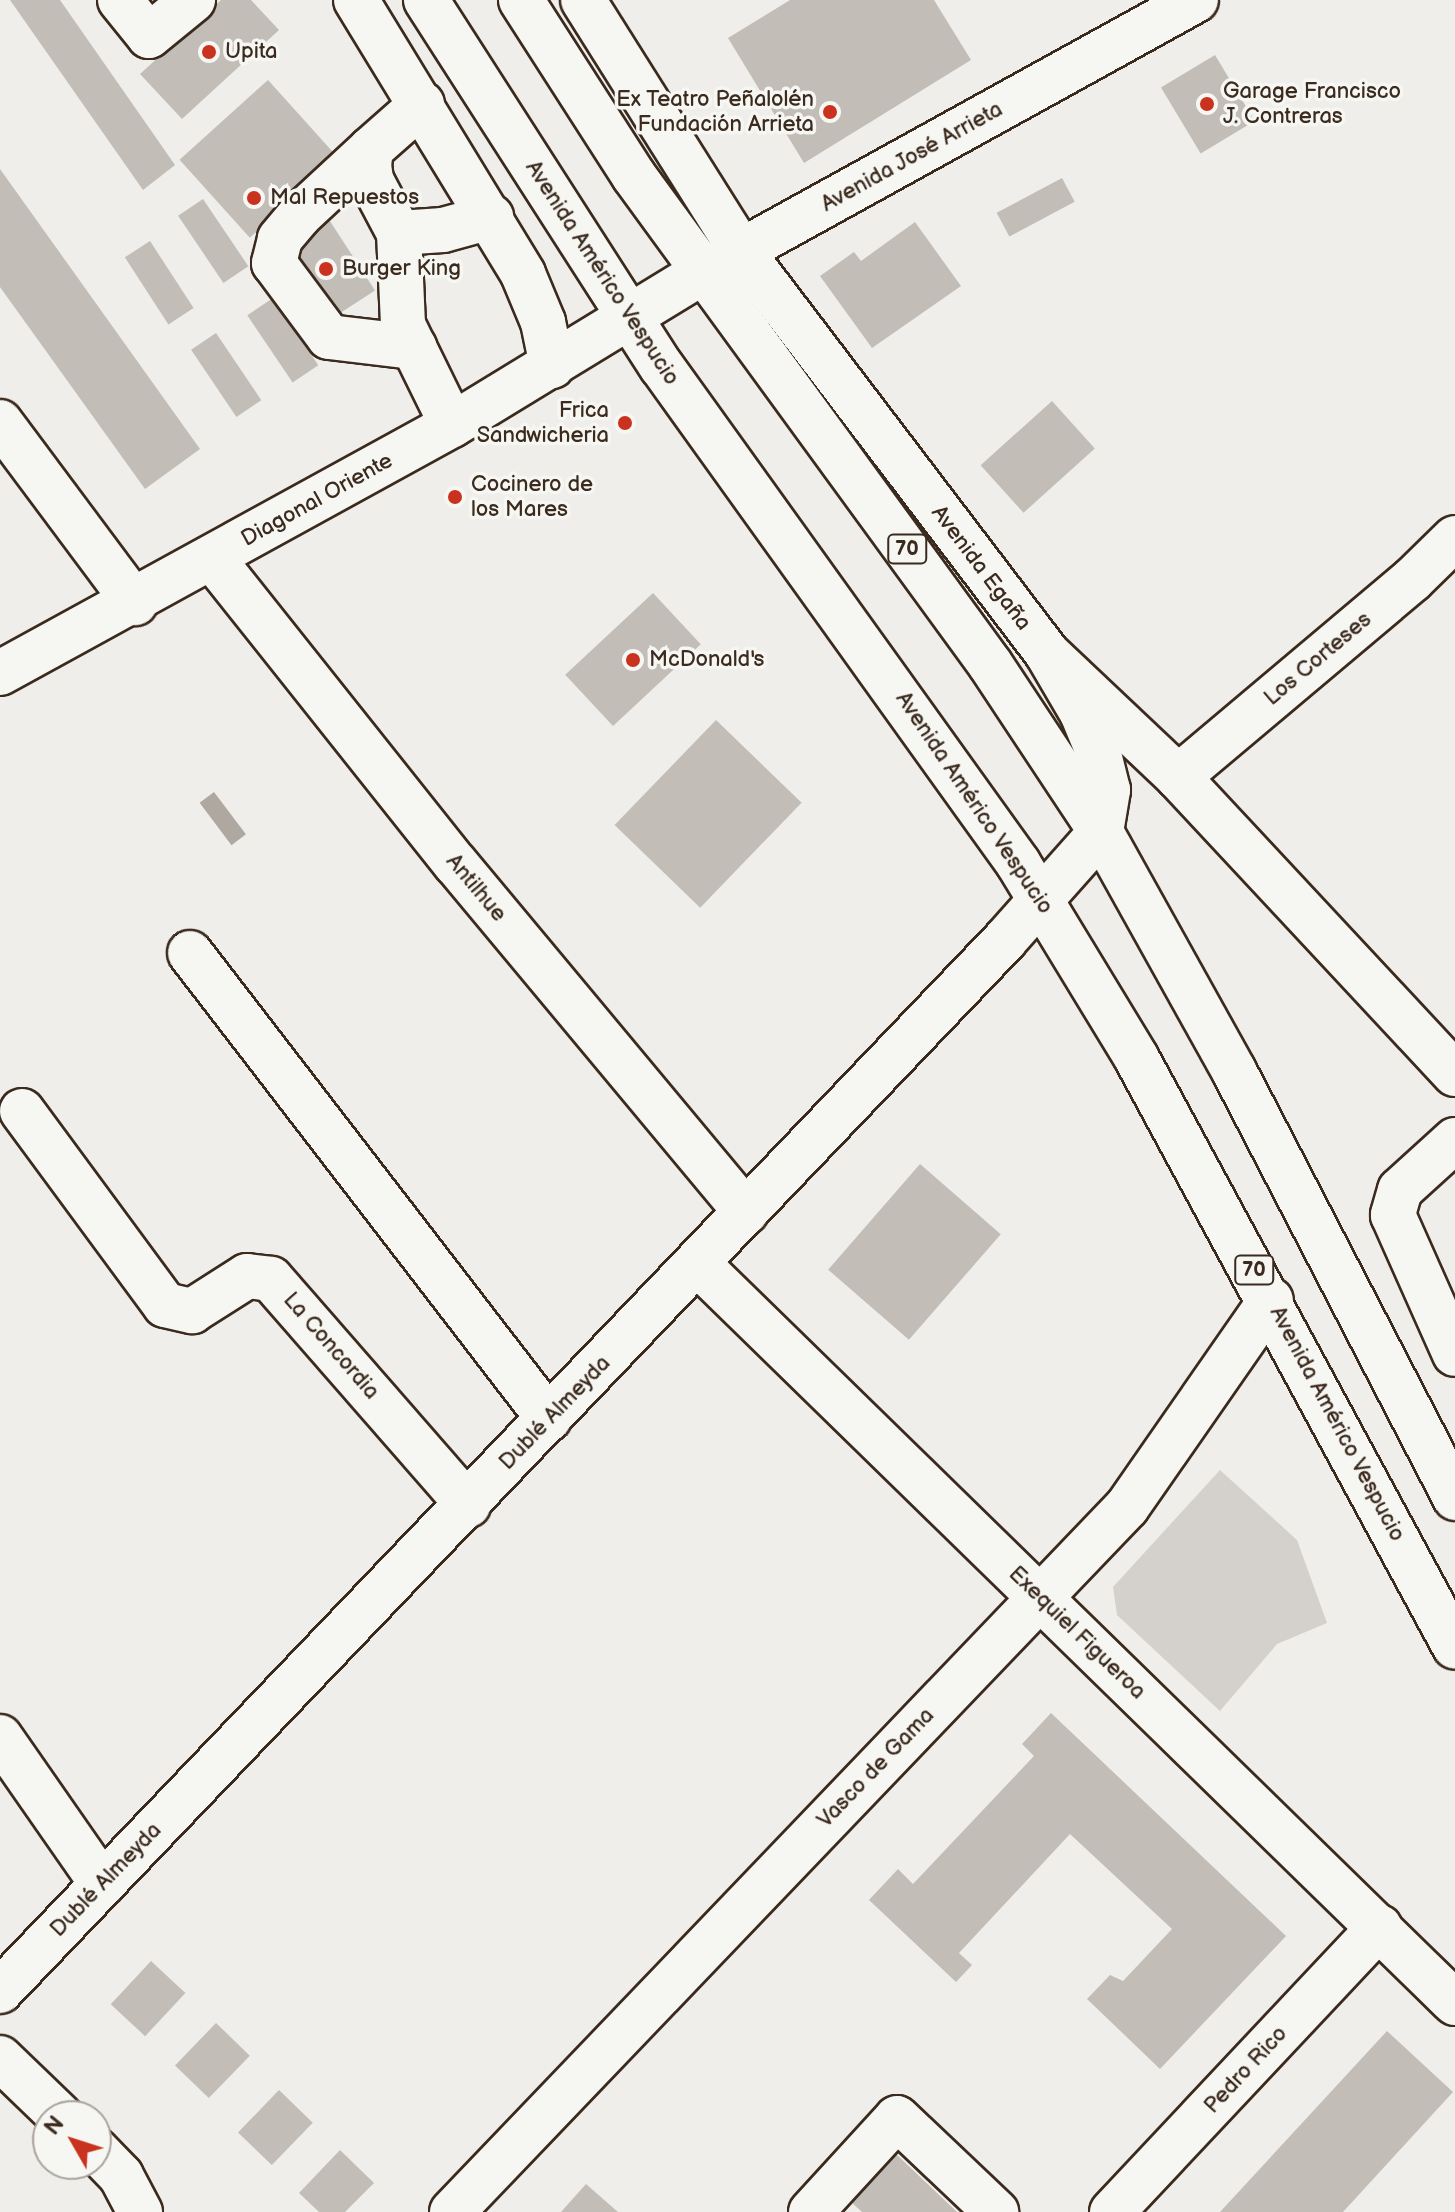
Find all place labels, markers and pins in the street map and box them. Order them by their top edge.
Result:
place label: Upita [225,39,278,65]
marker: Upita [200,43,218,61]
place label: Garage Francisco J. Contreras [1223,78,1401,130]
place label: Ex Teatro Peñalolén Fundación Arrieta [616,86,814,138]
marker: Garage Francisco J. Contreras [1198,95,1216,113]
marker: Ex Teatro Peñalolén Fundación Arrieta [821,103,839,121]
place label: Mal Repuestos [270,185,419,211]
marker: Mal Repuestos [245,189,263,207]
place label: Burger King [342,256,461,282]
marker: Burger King [317,260,335,278]
place label: Frica Sandwicheria [477,397,609,448]
marker: Frica Sandwicheria [616,414,634,432]
place label: Cocinero de los Mares [471,471,593,522]
marker: Cocinero de los Mares [446,488,464,506]
place label: McDonald's [649,647,764,673]
marker: McDonald's [624,651,642,669]

